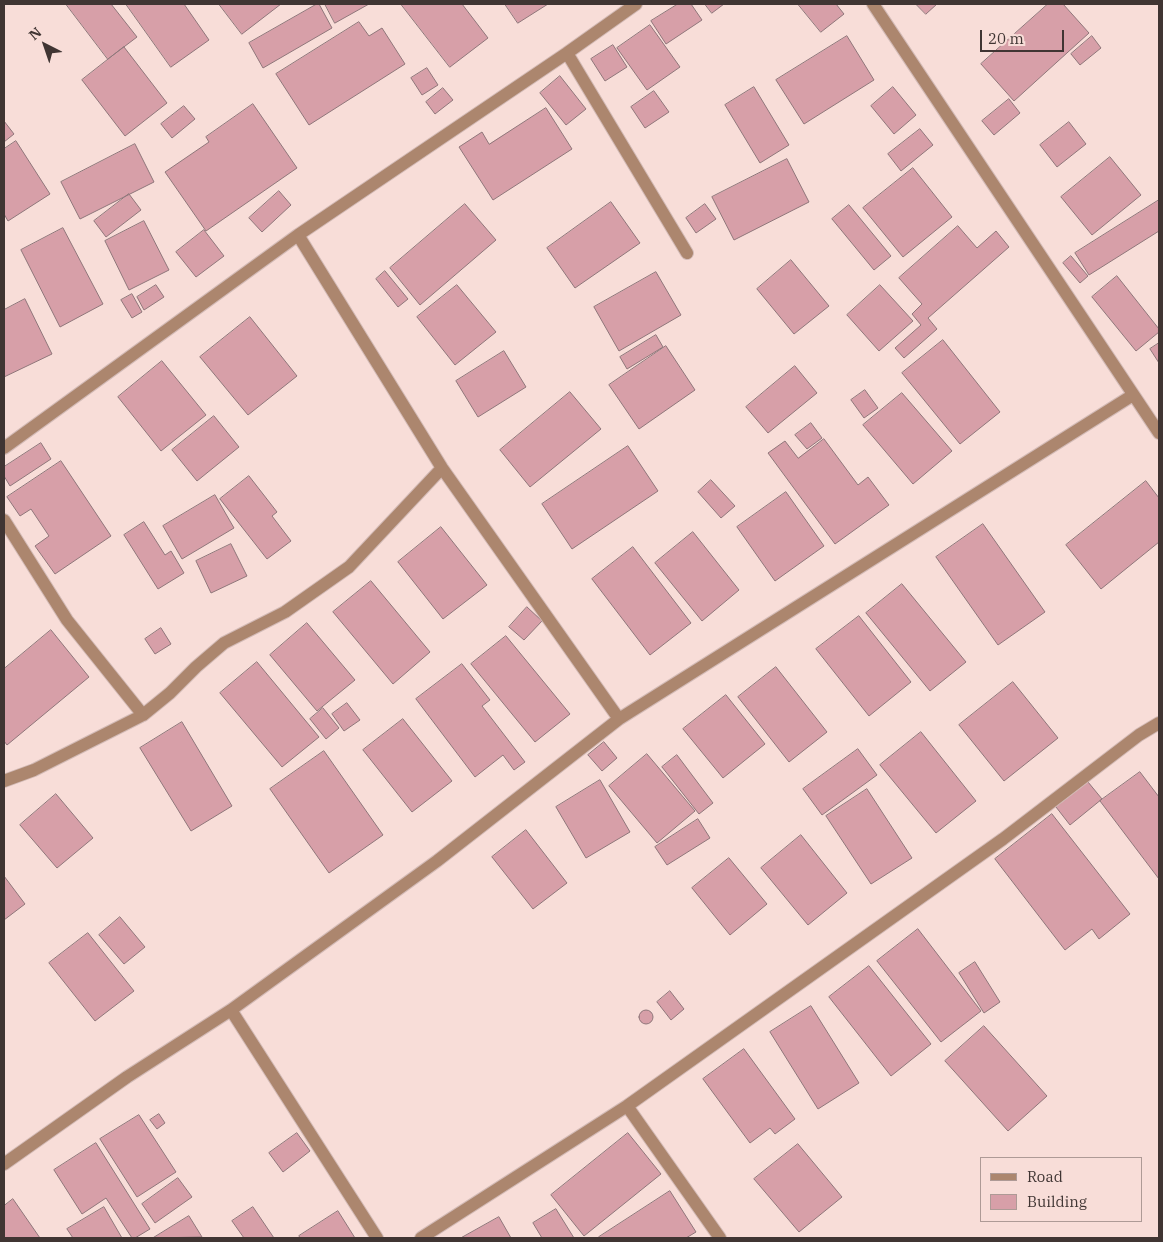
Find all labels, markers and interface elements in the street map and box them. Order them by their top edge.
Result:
north arrow [20,20,70,70]
scale bar [983,20,1067,52]
text: N [25,23,45,44]
text: 20 m [988,29,1024,48]
legend [980,1157,1143,1222]
text: Road [1027,1167,1063,1186]
text: Building [1027,1192,1087,1211]

